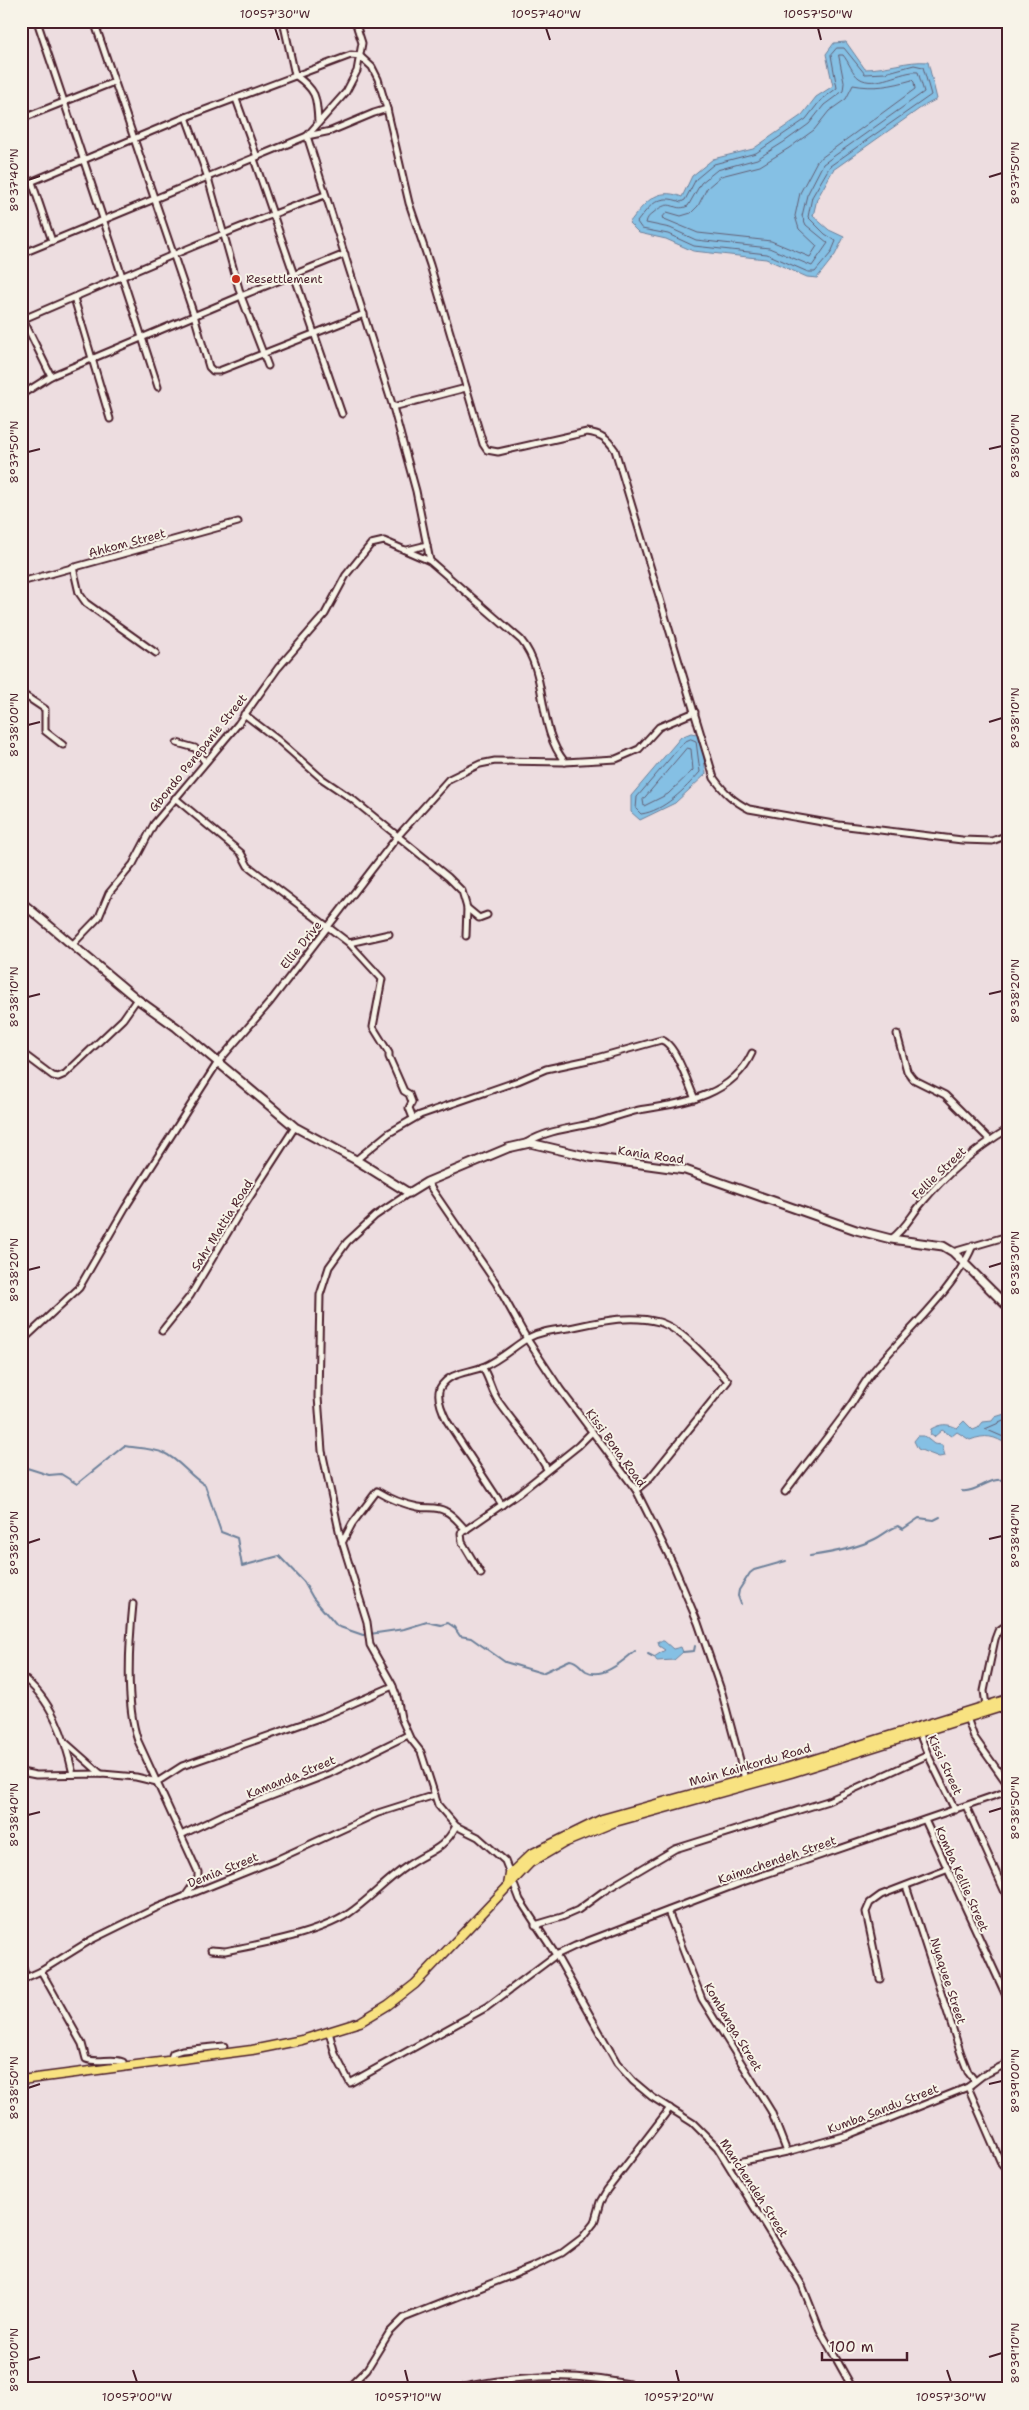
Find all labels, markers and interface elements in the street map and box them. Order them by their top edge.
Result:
text: 10°57'30"W [240,6,310,22]
text: 10°57'40"W [511,6,581,22]
text: 10°57'50"W [783,6,853,22]
text: 8°37'50"N [1007,141,1023,205]
text: 8°37'40"N [6,148,22,212]
place label: Resettlement [246,271,323,287]
marker: Resettlement [230,273,242,285]
text: 8°38'00"N [1007,414,1023,478]
text: 8°37'50"N [6,420,22,484]
street label: Ahkom Street [87,525,167,561]
text: 8°38'10"N [1007,687,1023,749]
street label: Gbondo Penepanie Street [145,691,251,815]
text: 8°38'00"N [6,693,22,757]
street label: Ellie Drive [277,917,326,973]
text: 8°38'20"N [1007,959,1023,1023]
text: 8°38'10"N [6,966,22,1028]
street label: Kania Road [617,1142,686,1168]
street label: Fellie Street [909,1143,969,1203]
street label: Sahr Mattia Road [187,1176,257,1274]
text: 8°38'30"N [1007,1231,1023,1295]
text: 8°38'20"N [6,1238,22,1302]
street label: Kissi Bona Road [582,1406,650,1491]
text: 8°38'40"N [1007,1504,1023,1568]
text: 8°38'30"N [6,1511,22,1575]
street label: Kissi Street [924,1732,966,1798]
street label: Main Kainkordu Road [687,1740,813,1790]
street label: Kamanda Street [244,1752,338,1802]
text: 8°38'50"N [1007,1776,1023,1840]
text: 8°38'40"N [6,1783,22,1847]
street label: Komba Kellie Street [932,1824,992,1934]
street label: Kaimachendeh Street [716,1832,838,1888]
street label: Demia Street [185,1849,261,1891]
street label: Nyaquee Street [926,1936,970,2026]
street label: Kombanga Street [700,1980,766,2074]
text: 8°39'00"N [1007,2049,1023,2113]
text: 8°38'50"N [6,2056,22,2120]
street label: Kumba Sandu Street [825,2080,941,2138]
street label: Manchendeh Street [716,2136,792,2240]
text: 8°39'10"N [1007,2323,1023,2383]
text: 8°39'00"N [6,2328,22,2392]
scale bar [822,2330,906,2362]
text: 100 m [829,2337,874,2357]
text: 10°57'00"W [102,2389,172,2405]
text: 10°57'10"W [374,2389,442,2405]
text: 10°57'20"W [644,2389,714,2405]
text: 10°57'30"W [916,2389,986,2405]

